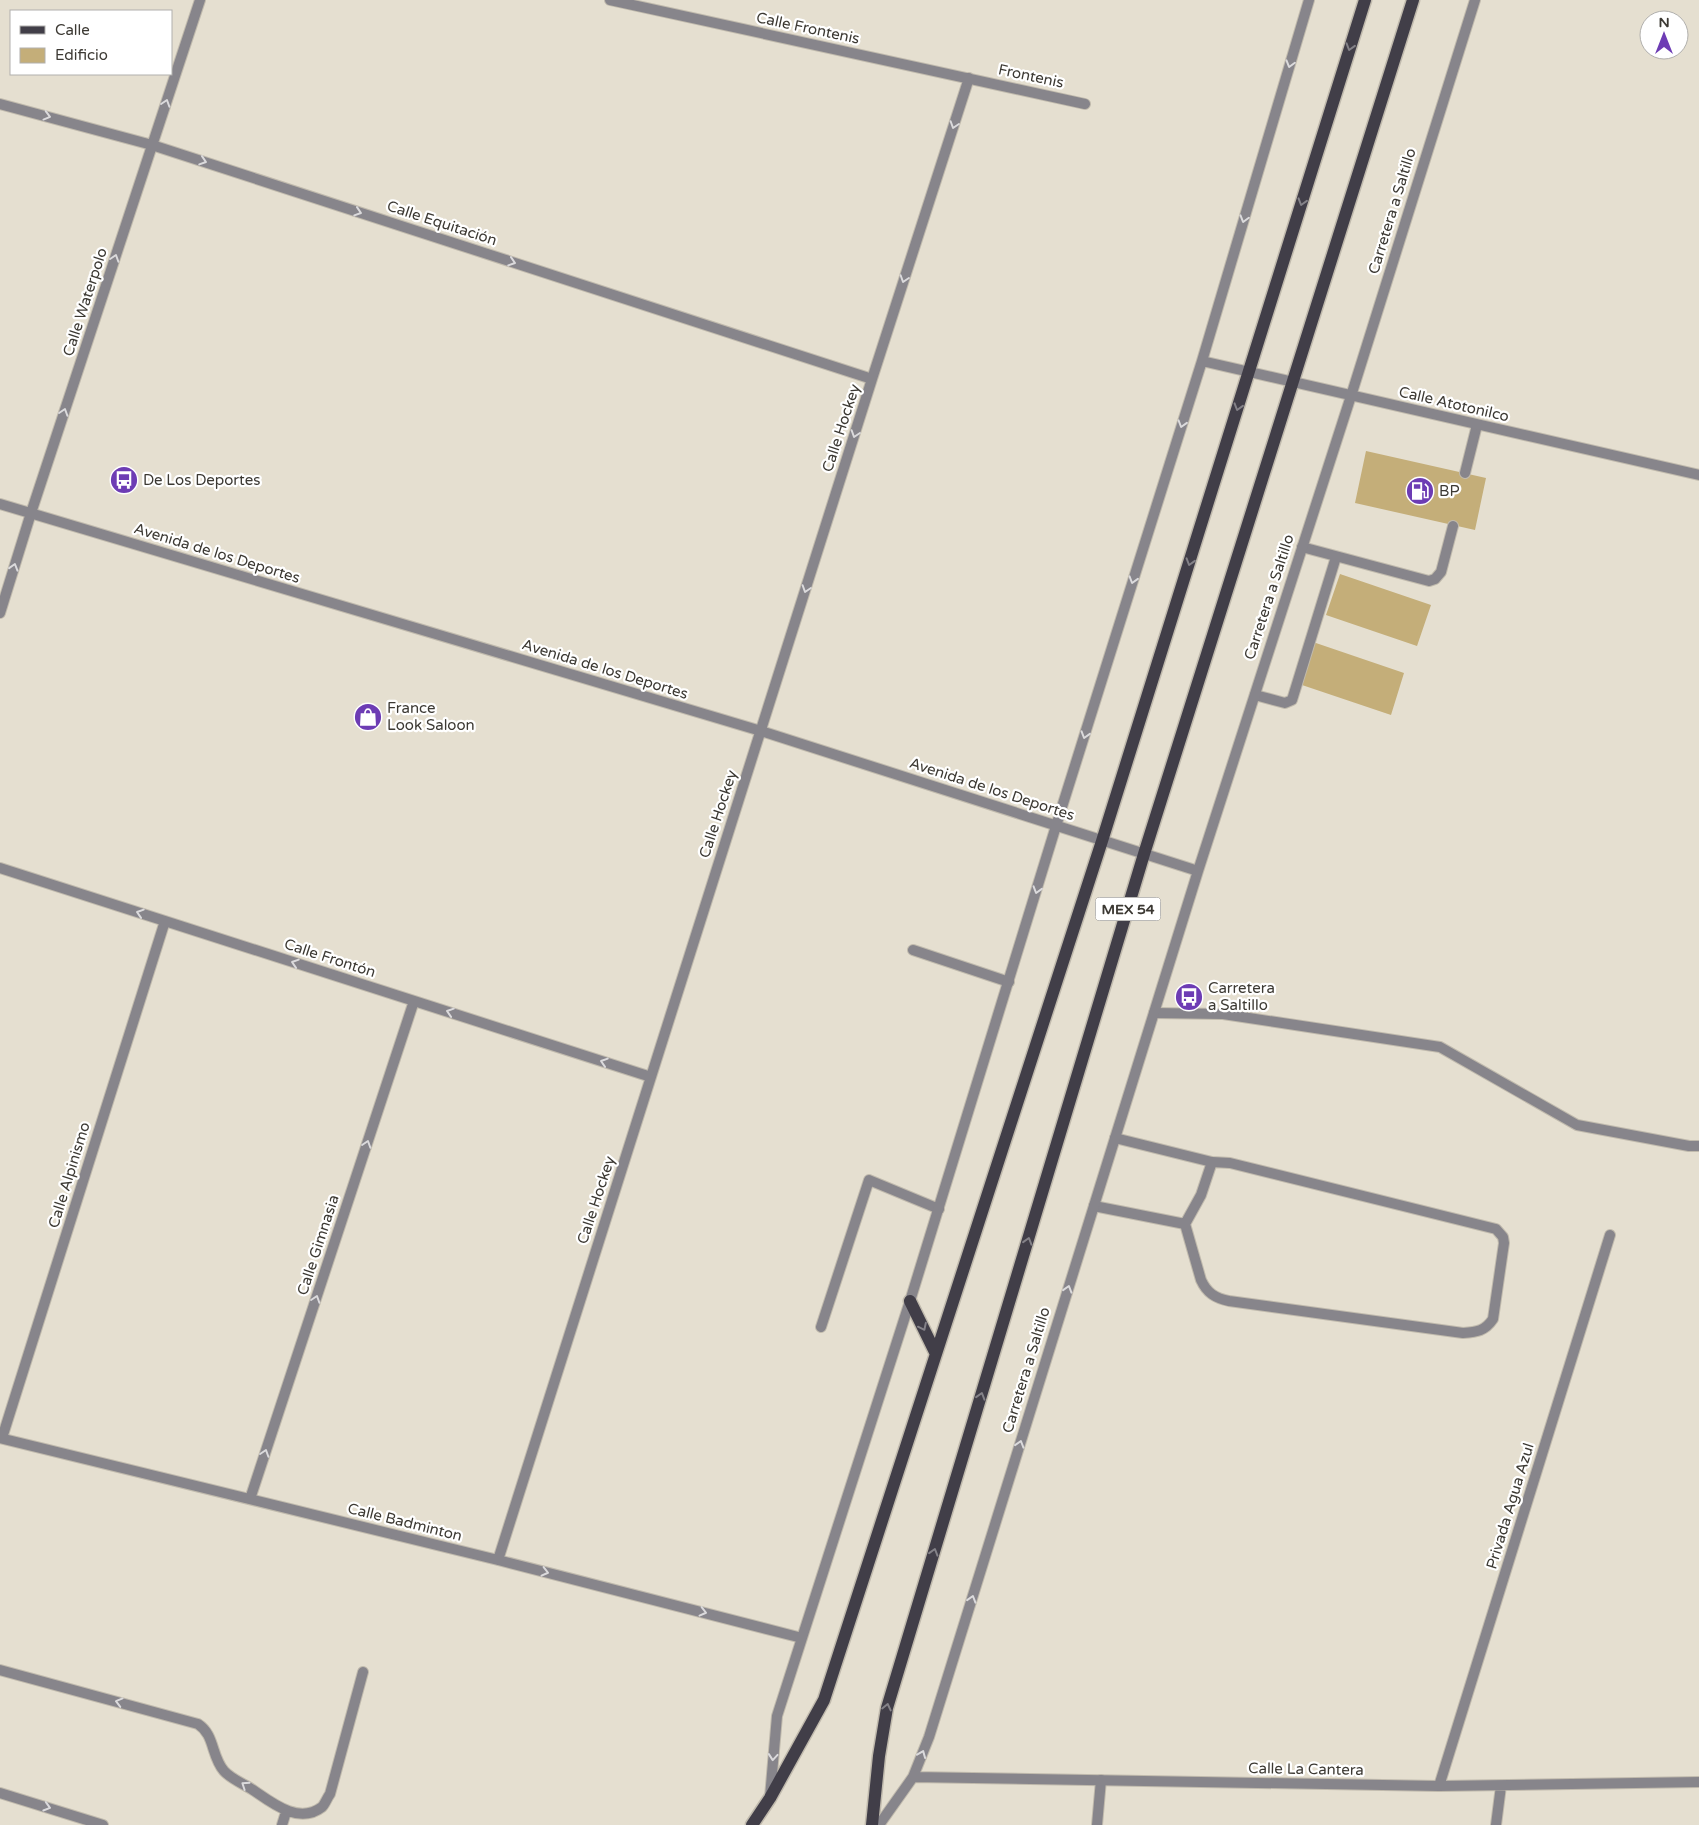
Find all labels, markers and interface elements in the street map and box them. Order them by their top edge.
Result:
street label: Calle Frontenis [755,8,861,48]
legend [10,10,172,75]
north arrow [1639,10,1689,60]
text: N [1658,14,1670,31]
text: Calle [55,21,90,39]
one-way arrow [1346,42,1356,50]
text: Edificio [55,46,108,64]
one-way arrow [1285,59,1295,67]
street label: Frontenis [997,60,1065,92]
one-way arrow [160,100,170,108]
one-way arrow [43,111,51,121]
one-way arrow [950,120,960,128]
street label: Carretera a Saltillo [1364,146,1420,276]
one-way arrow [198,156,207,166]
street label: Calle Equitación [385,197,499,249]
one-way arrow [1298,197,1308,205]
one-way arrow [353,206,361,216]
one-way arrow [1239,215,1249,223]
street label: Calle Waterpolo [59,246,111,358]
one-way arrow [109,254,119,262]
one-way arrow [508,256,516,266]
one-way arrow [900,275,910,283]
street label: Calle Hockey [818,382,864,474]
street label: Calle Atotonilco [1397,383,1511,425]
one-way arrow [1234,402,1244,411]
one-way arrow [59,408,69,417]
one-way arrow [1178,420,1188,428]
one-way arrow [850,429,860,438]
bus stop icon: De Los Deportes [109,465,139,495]
place label: De Los Deportes [143,471,260,489]
fuel station icon: BP [1405,476,1435,506]
place label: BP [1439,482,1459,500]
street label: Avenida de los Deportes [132,519,302,587]
street label: Carretera a Saltillo [1240,532,1298,662]
one-way arrow [1185,557,1195,566]
one-way arrow [9,563,19,571]
one-way arrow [1129,575,1139,583]
one-way arrow [801,584,811,593]
street label: Avenida de los Deportes [520,635,690,703]
place label: France Look Saloon [387,699,475,734]
shop icon: France Look Saloon [353,702,383,732]
one-way arrow [1080,730,1090,738]
street label: Avenida de los Deportes [907,754,1077,824]
street label: Calle Hockey [695,768,741,860]
one-way arrow [1032,885,1042,893]
road number: MEX 54 [1096,898,1160,921]
one-way arrow [136,909,145,919]
street label: Calle Frontón [282,935,378,981]
one-way arrow [291,958,300,968]
place label: Carretera a Saltillo [1208,979,1275,1014]
bus stop icon: Carretera a Saltillo [1174,982,1204,1012]
one-way arrow [446,1008,454,1018]
one-way arrow [601,1057,609,1067]
street label: Calle Alpinismo [44,1120,94,1230]
one-way arrow [361,1141,371,1149]
street label: Calle Hockey [573,1154,619,1246]
street label: Calle Gimnasia [293,1193,343,1297]
one-way arrow [1022,1237,1032,1245]
one-way arrow [1063,1285,1073,1293]
one-way arrow [310,1295,320,1303]
street label: Carretera a Saltillo [998,1305,1054,1435]
one-way arrow [917,1322,927,1331]
one-way arrow [975,1393,985,1401]
one-way arrow [1014,1440,1024,1449]
street label: Privada Agua Azul [1482,1441,1538,1571]
one-way arrow [259,1449,269,1458]
street label: Calle Badminton [346,1499,464,1545]
one-way arrow [928,1548,938,1556]
one-way arrow [541,1566,550,1577]
one-way arrow [966,1595,976,1604]
one-way arrow [698,1606,707,1617]
one-way arrow [115,1697,124,1708]
one-way arrow [881,1703,892,1712]
one-way arrow [916,1750,926,1759]
one-way arrow [768,1753,779,1761]
street label: Calle La Cantera [1248,1759,1364,1779]
one-way arrow [242,1782,251,1792]
one-way arrow [42,1802,50,1812]

